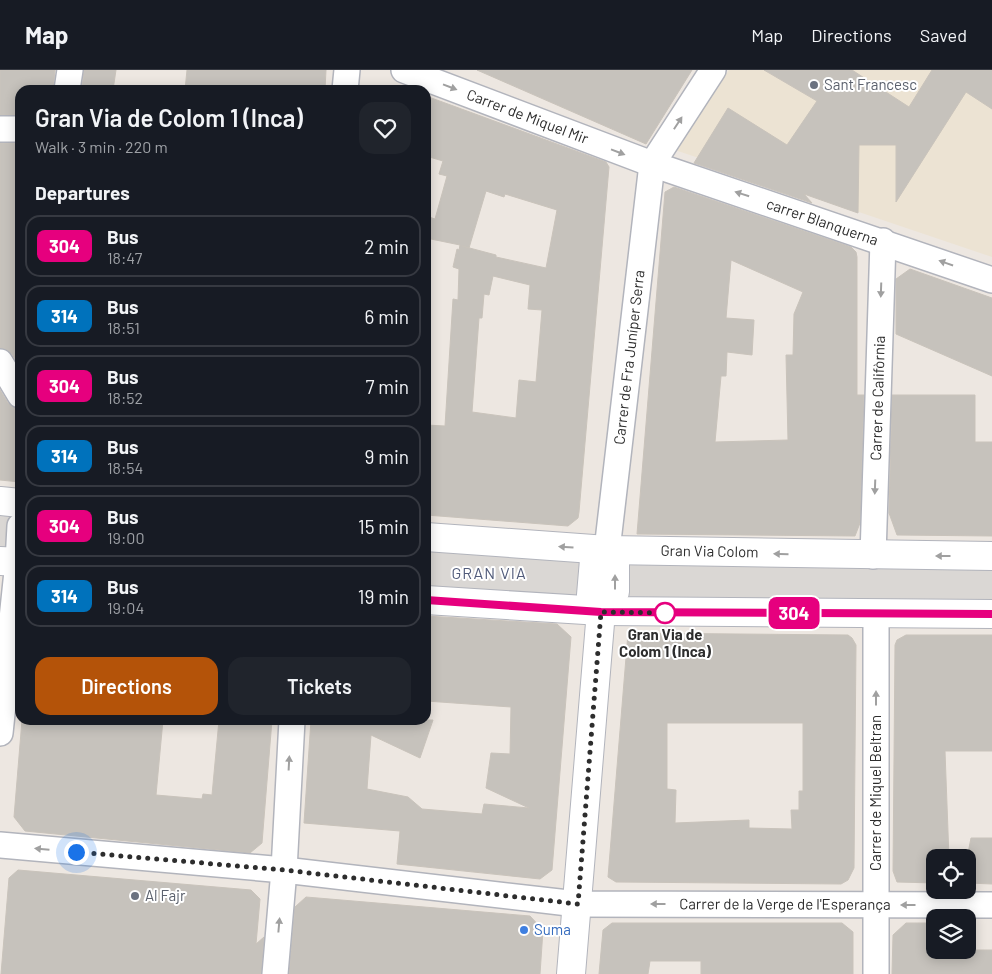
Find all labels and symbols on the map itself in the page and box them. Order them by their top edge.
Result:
place label: Sant Francesc [824,75,917,93]
marker: Sant Francesc [808,79,820,91]
one-way arrow [443,83,458,91]
street label: Carrer de Miquel Mir [464,85,592,147]
one-way arrow [673,117,683,130]
one-way arrow [611,148,625,156]
one-way arrow [735,190,750,198]
street label: carrer Blanquerna [764,194,881,249]
one-way arrow [938,259,953,267]
street label: Carrer de Fra Juníper Serra [609,269,648,445]
one-way arrow [877,282,885,298]
street label: Carrer de Califòrnia [866,335,888,461]
one-way arrow [871,479,879,495]
street label: Gran Via Colom [660,541,759,560]
one-way arrow [558,543,574,551]
one-way arrow [773,550,789,558]
one-way arrow [935,552,951,560]
district label: GRAN VIA [451,563,527,582]
one-way arrow [611,574,619,590]
line badge: 304 [765,597,823,629]
marker: Gran Via de Colom 1 (Inca) [654,602,676,624]
place label: Gran Via de Colom 1 (Inca) [619,625,712,660]
one-way arrow [872,690,880,706]
street label: Carrer de Miquel Beltran [866,715,884,871]
one-way arrow [286,755,294,771]
your location [64,840,89,865]
one-way arrow [33,845,49,853]
place label: Al Fajr [145,886,186,904]
marker: Al Fajr [129,890,141,902]
street label: Carrer de la Verge de l'Esperança [679,894,891,913]
one-way arrow [650,900,666,908]
one-way arrow [900,901,916,909]
one-way arrow [275,917,283,933]
place label: Suma [534,920,571,938]
marker: Suma [518,924,530,936]

